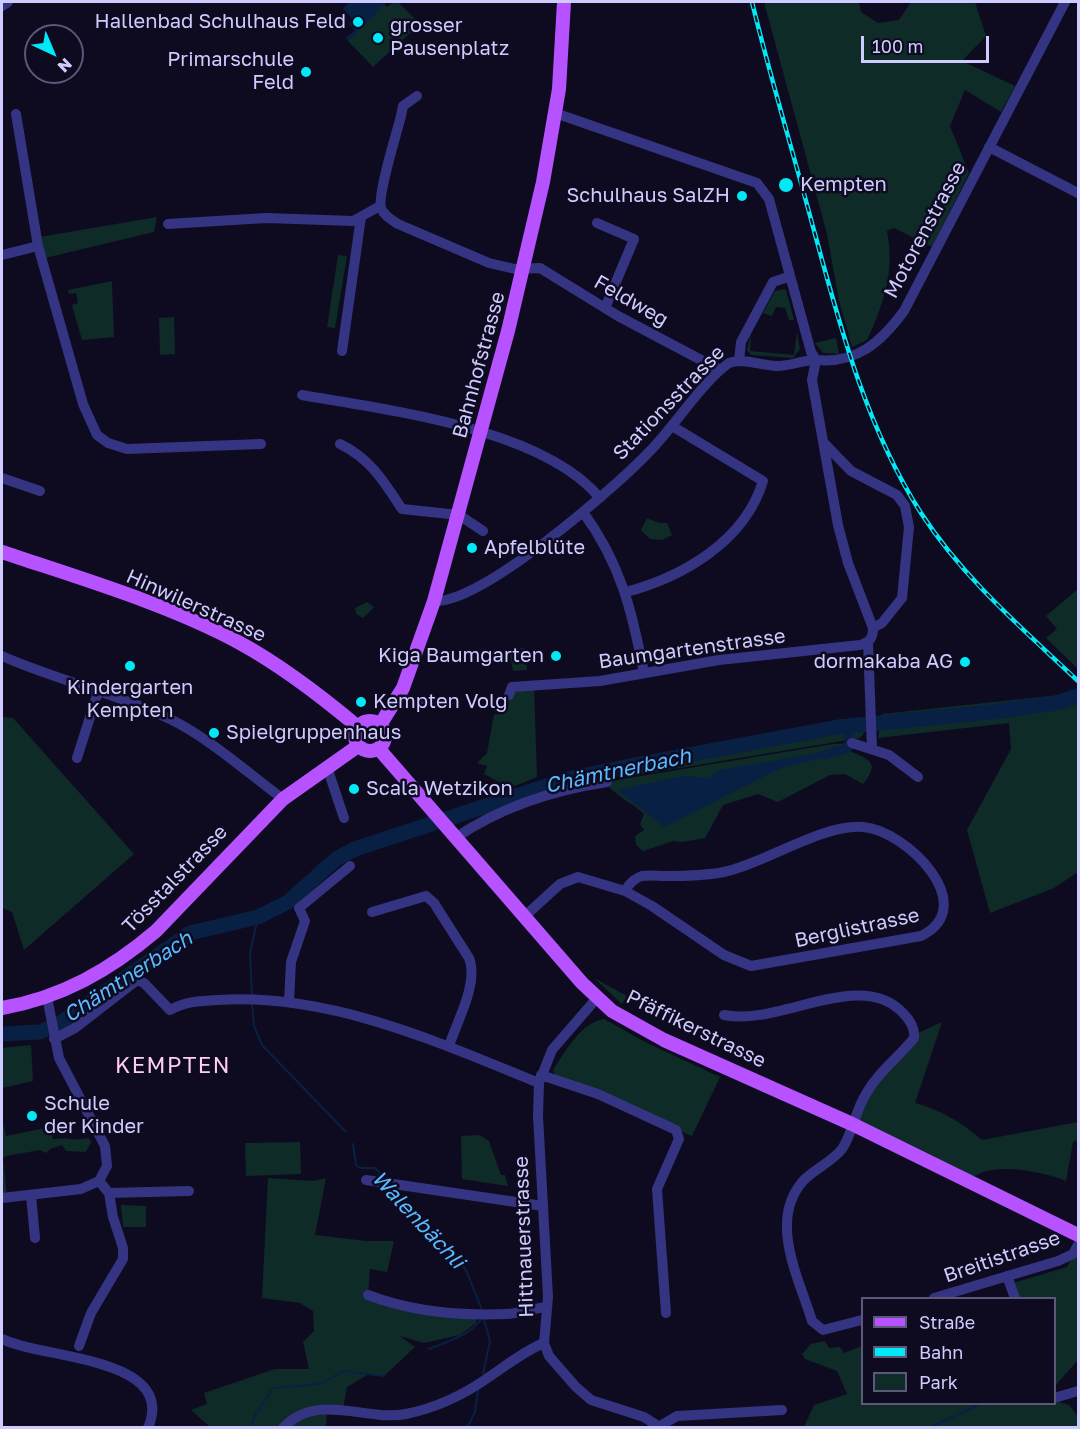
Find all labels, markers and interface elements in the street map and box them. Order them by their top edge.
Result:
place label: Hallenbad Schulhaus Feld [95,10,346,34]
place label: grosser Pausenplatz [390,14,509,61]
marker: Hallenbad Schulhaus Feld [351,15,365,29]
north arrow [24,24,84,84]
scale bar [864,24,992,62]
marker: grosser Pausenplatz [371,31,385,45]
text: 100 m [872,35,923,57]
place label: Primarschule Feld [167,48,294,95]
text: N [54,54,76,77]
marker: Primarschule Feld [299,65,313,79]
street label: Motorenstrasse [879,158,971,302]
place label: Kempten [800,173,887,197]
marker: Kempten [777,176,795,194]
place label: Schulhaus SalZH [567,184,730,208]
marker: Schulhaus SalZH [735,189,749,203]
street label: Feldweg [590,270,672,332]
street label: Bahnhofstrasse [448,289,510,441]
street label: Stationsstrasse [608,341,730,465]
place label: Apfelblüte [484,536,585,560]
marker: Apfelblüte [465,541,479,555]
street label: Hinwilerstrasse [123,565,269,647]
street label: Baumgartenstrasse [597,624,787,674]
place label: Kiga Baumgarten [378,644,544,668]
marker: Kiga Baumgarten [549,649,563,663]
place label: dormakaba AG [814,650,953,674]
marker: dormakaba AG [958,655,972,669]
marker: Kindergarten Kempten [123,659,137,673]
place label: Kindergarten Kempten [67,676,193,723]
place label: Kempten Volg [373,690,508,714]
marker: Kempten Volg [354,695,368,709]
place label: Spielgruppenhaus [226,721,401,745]
marker: Spielgruppenhaus [207,726,221,740]
water label: Chämtnerbach [543,743,693,799]
place label: Scala Wetzikon [366,777,513,801]
marker: Scala Wetzikon [347,782,361,796]
street label: Tösstalstrasse [118,820,232,938]
street label: Berglistrasse [792,903,922,953]
water label: Chämtnerbach [59,926,197,1028]
street label: Pfäffikerstrasse [622,985,770,1073]
district label: KEMPTEN [115,1053,231,1079]
place label: Schule der Kinder [44,1092,144,1139]
marker: Schule der Kinder [25,1109,39,1123]
street label: Hittnauerstrasse [509,1156,539,1318]
water label: Walenbächli [366,1166,470,1274]
street label: Breitistrasse [941,1226,1063,1288]
legend [861,1297,1056,1405]
text: Straße [919,1311,975,1333]
text: Bahn [919,1341,963,1363]
text: Park [919,1371,958,1393]

